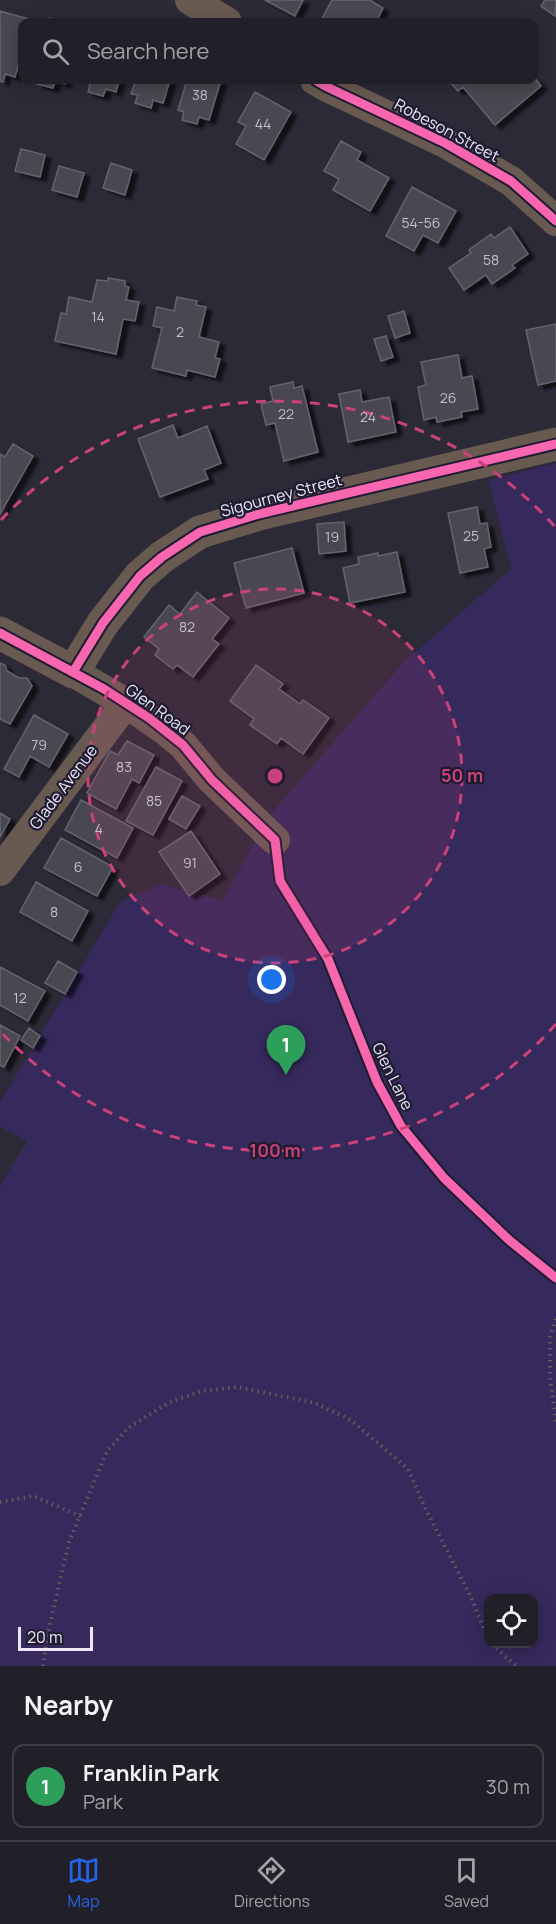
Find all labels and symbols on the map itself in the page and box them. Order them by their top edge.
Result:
house number: 38 [192,85,208,104]
street label: Robeson Street [391,93,503,167]
house number: 44 [255,114,271,133]
house number: 54-56 [402,213,441,232]
house number: 58 [483,250,499,269]
house number: 14 [91,307,105,326]
house number: 2 [176,322,184,341]
house number: 26 [440,388,456,407]
house number: 22 [278,404,294,423]
house number: 24 [360,407,376,426]
street label: Sigourney Street [218,468,344,522]
house number: 25 [463,526,479,545]
house number: 19 [325,527,339,546]
house number: 82 [179,617,195,636]
street label: Glen Road [121,678,195,740]
house number: 79 [31,735,47,754]
street label: Glade Avenue [24,740,102,834]
house number: 83 [116,757,132,776]
text: 50 m [441,763,483,787]
centre of rings [265,766,285,786]
house number: 85 [146,791,162,810]
house number: 4 [95,819,103,838]
house number: 91 [183,853,197,872]
house number: 6 [74,857,82,876]
house number: 8 [50,902,58,921]
your location [257,965,286,994]
house number: 12 [13,988,27,1007]
pin: 1 [266,1026,306,1075]
street label: Glen Lane [367,1039,419,1113]
text: 100 m [249,1138,301,1162]
scale bar [18,1624,93,1652]

